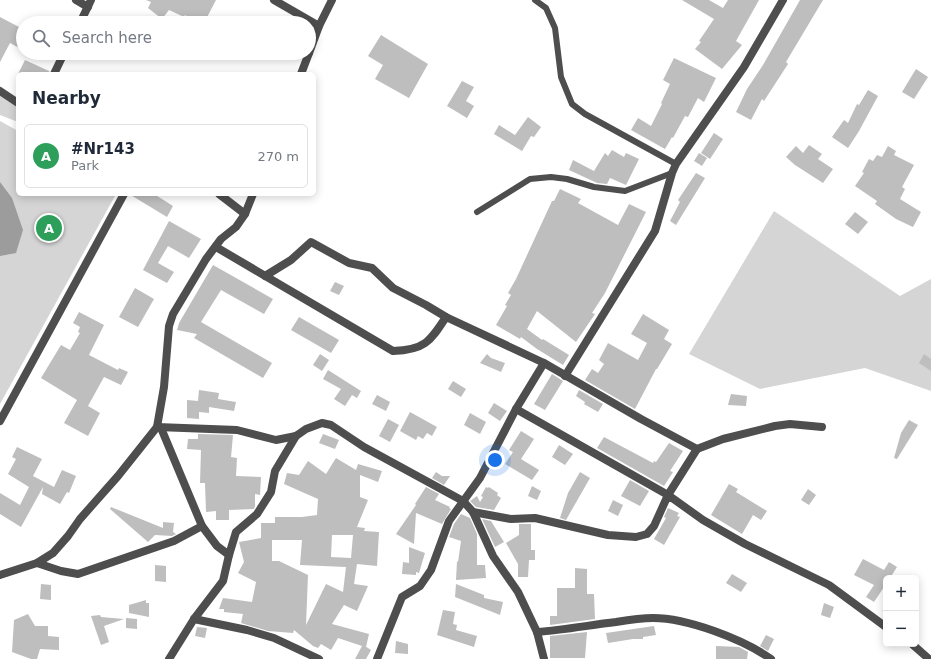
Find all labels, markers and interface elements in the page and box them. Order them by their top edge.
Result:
search box [16,16,316,60]
icon: search [30,27,52,49]
text: Search here [62,29,152,47]
text: Nearby [32,88,101,108]
text: #Nr143 [71,140,135,158]
text: A [41,149,51,164]
text: 270 m [257,149,299,164]
text: Park [71,158,99,173]
pin: A [36,213,62,243]
your location [485,450,505,470]
map controls [883,575,919,647]
button: + [883,575,919,611]
button: − [883,611,919,647]

